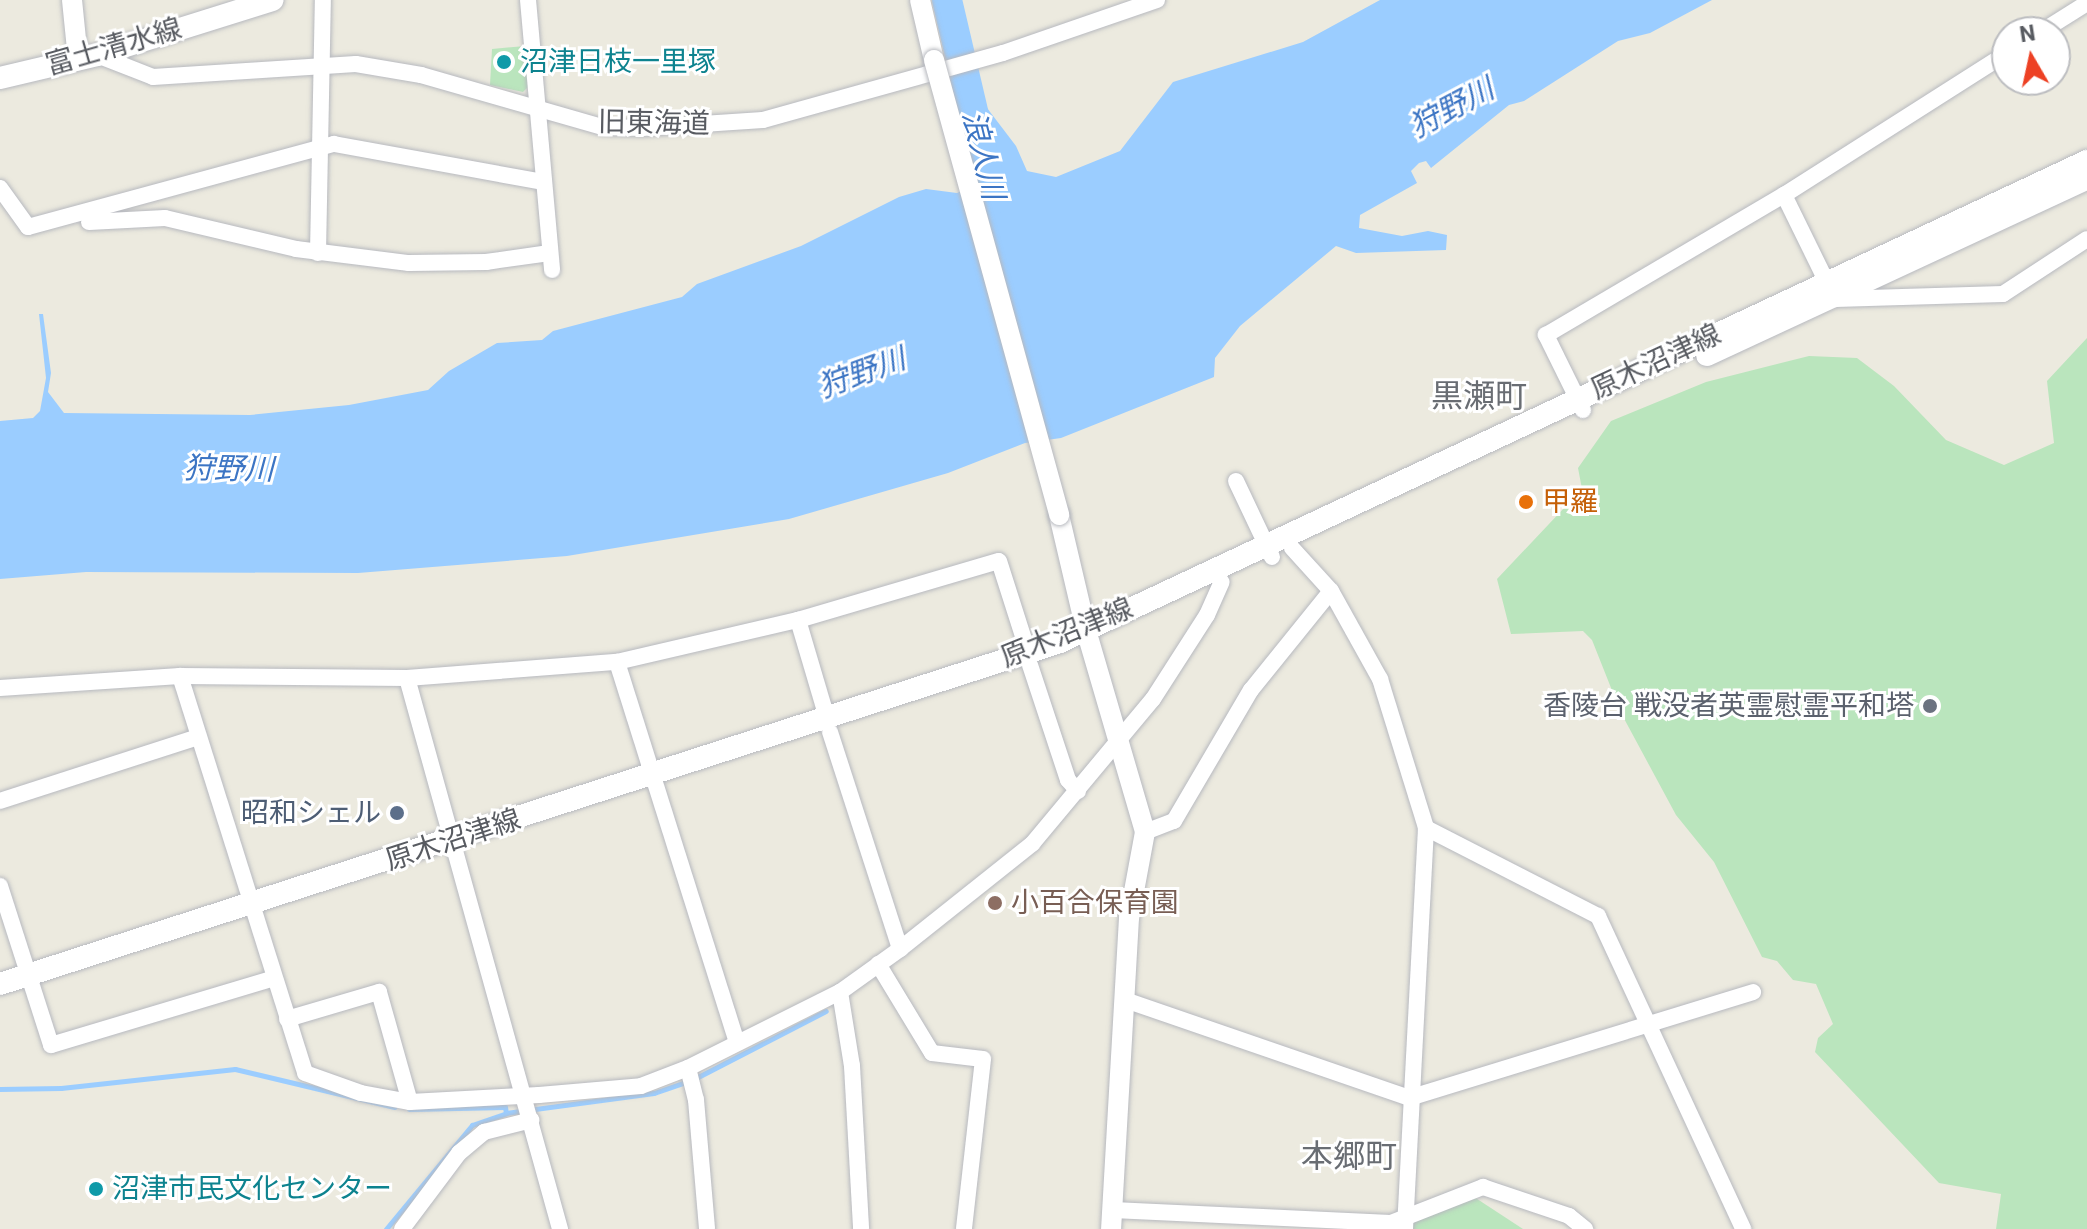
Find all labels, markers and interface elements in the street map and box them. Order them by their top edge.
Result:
street label: 富士清水線 [42,12,186,82]
north arrow [1991,16,2071,96]
text: N [2018,20,2037,47]
place label: 沼津日枝一里塚 [520,45,716,79]
marker: 沼津日枝一里塚 [495,53,513,71]
water label: 狩野川 [1404,71,1500,145]
street label: 旧東海道 [598,105,710,141]
water label: 浪人川 [955,107,1011,203]
street label: 原木沼津線 [1585,317,1727,407]
water label: 狩野川 [814,341,910,405]
district label: 黒瀬町 [1431,377,1527,415]
water label: 狩野川 [184,450,274,488]
place label: 甲羅 [1542,485,1598,519]
marker: 甲羅 [1517,493,1535,511]
street label: 原木沼津線 [996,591,1138,675]
place label: 香陵台 戦没者英霊慰霊平和塔 [1543,689,1914,723]
marker: 香陵台 戦没者英霊慰霊平和塔 [1921,697,1939,715]
place label: 昭和シェル [241,796,381,830]
street label: 原木沼津線 [381,802,525,878]
marker: 昭和シェル [388,804,406,822]
place label: 小百合保育園 [1011,886,1179,920]
marker: 小百合保育園 [986,894,1004,912]
district label: 本郷町 [1301,1137,1397,1175]
place label: 沼津市民文化センター [112,1172,392,1206]
marker: 沼津市民文化センター [87,1180,105,1198]

